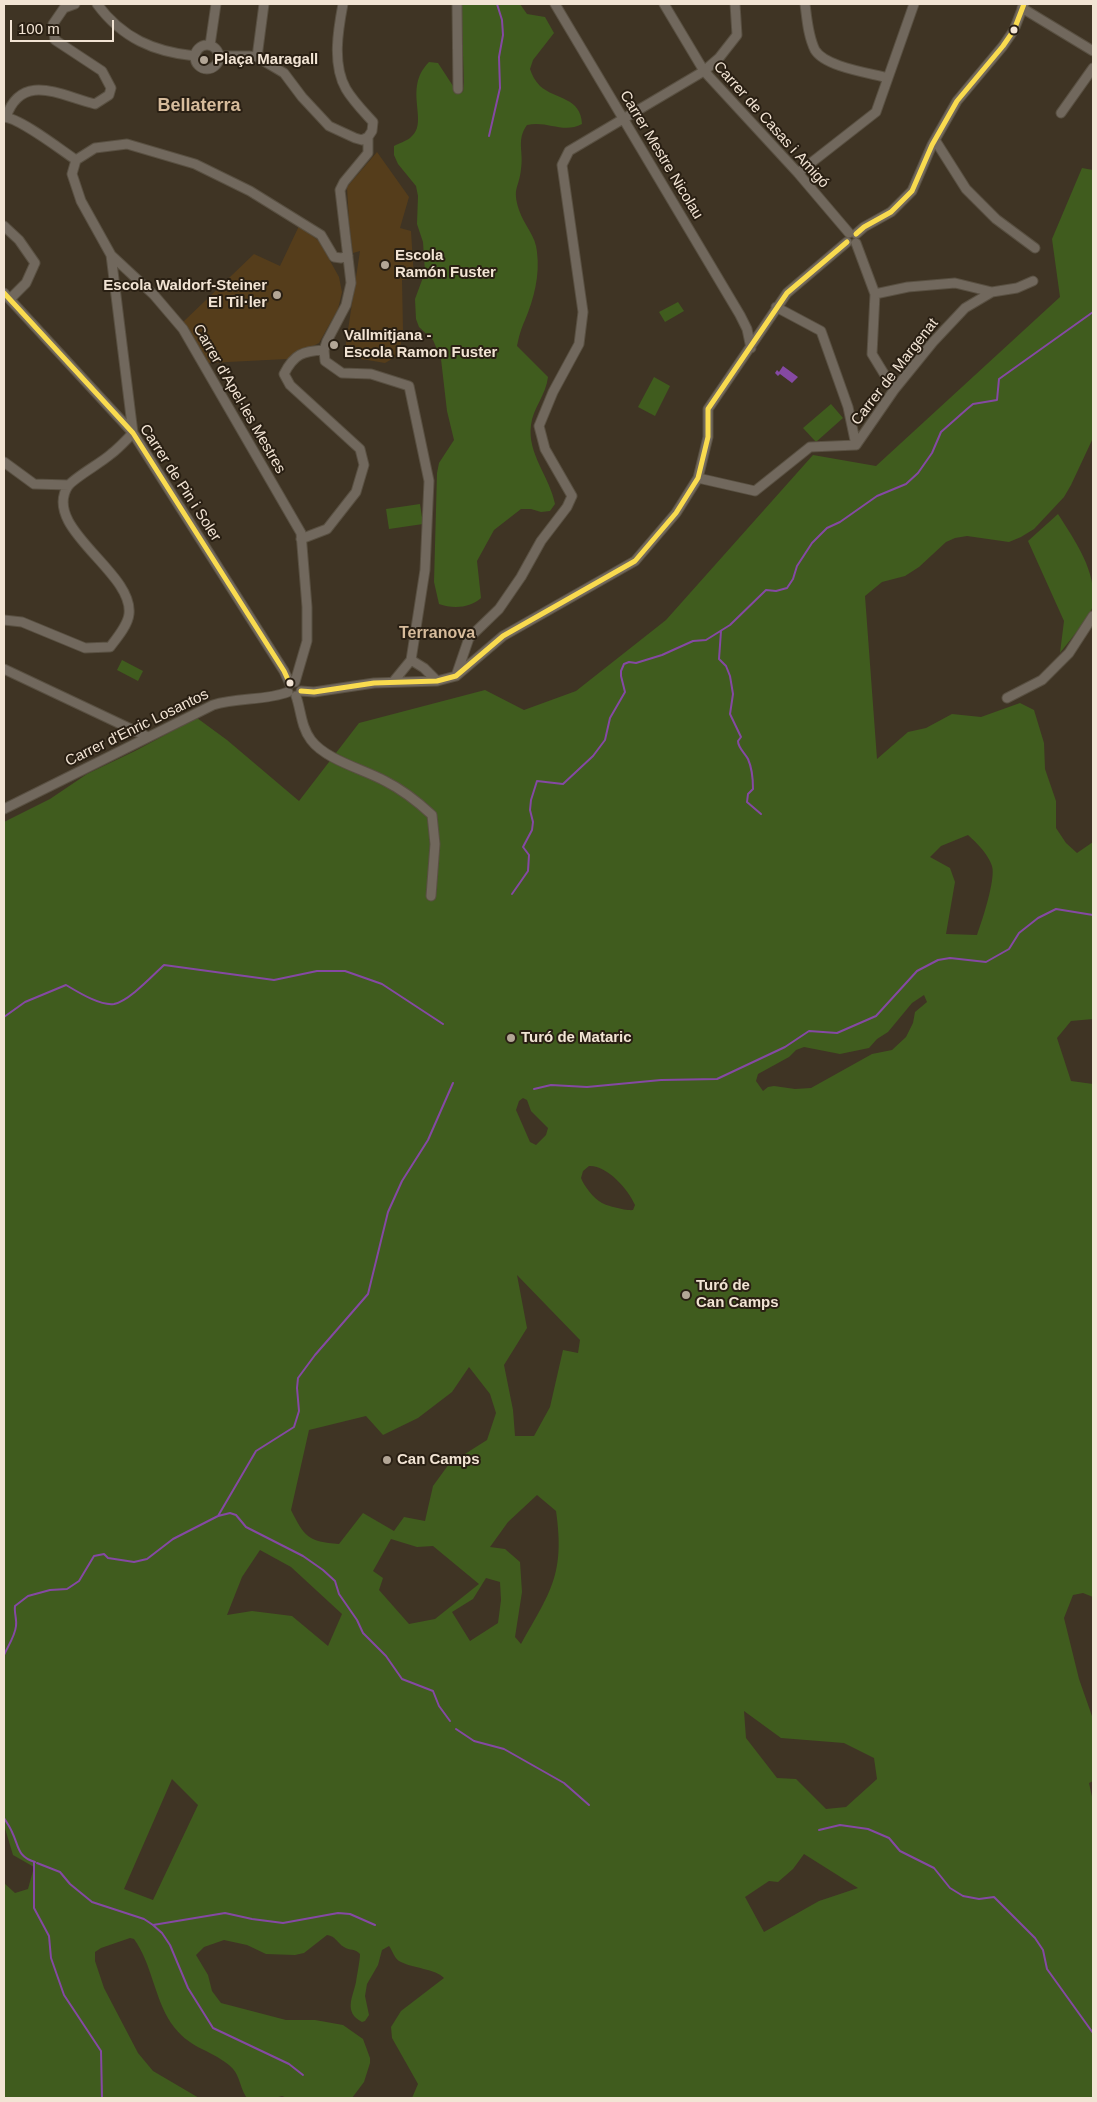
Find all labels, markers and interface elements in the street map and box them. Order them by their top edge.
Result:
scale bar [12,10,116,42]
text: 100 m [18,20,60,37]
unlabelled marker [1009,25,1019,35]
place label: Plaça Maragall [214,51,318,69]
marker: Plaça Maragall [198,54,210,66]
street label: Carrer de Casas i Amigó [709,58,833,192]
street label: Carrer Mestre Nicolau [616,87,706,223]
district label: Bellaterra [157,95,241,117]
place label: Escola Ramón Fuster [395,247,496,282]
marker: Escola Ramón Fuster [379,259,391,271]
place label: Escola Waldorf-Steiner El Til·ler [103,277,267,312]
marker: Escola Waldorf-Steiner El Til·ler [271,289,283,301]
street label: Carrer de Margenat [848,315,942,429]
street label: Carrer d'Apel·les Mestres [189,321,289,477]
place label: Vallmitjana - Escola Ramon Fuster [344,327,497,362]
marker: Vallmitjana - Escola Ramon Fuster [328,339,340,351]
street label: Carrer de Pin i Soler [135,421,225,545]
district label: Terranova [399,624,475,644]
unlabelled marker [285,678,295,688]
street label: Carrer d'Enric Losantos [62,685,212,771]
place label: Turó de Mataric [521,1029,632,1047]
marker: Turó de Mataric [505,1032,517,1044]
place label: Turó de Can Camps [696,1277,779,1312]
marker: Turó de Can Camps [680,1289,692,1301]
place label: Can Camps [397,1451,480,1469]
marker: Can Camps [381,1454,393,1466]

